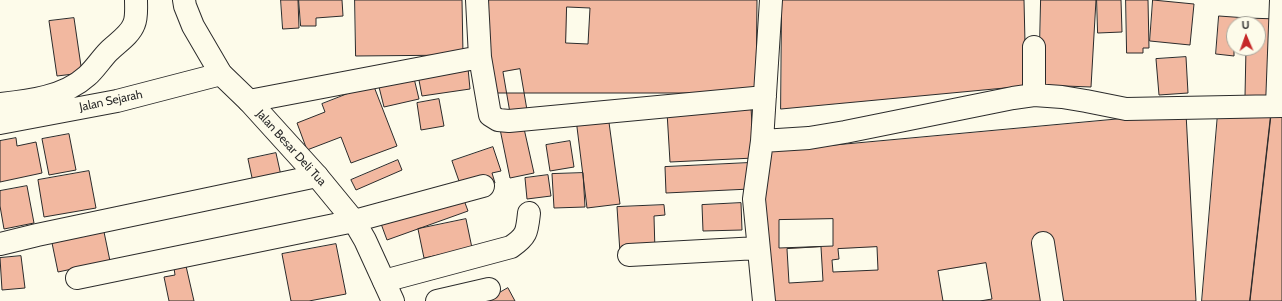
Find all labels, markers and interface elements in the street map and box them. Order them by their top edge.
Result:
north arrow [1226,16,1266,56]
text: U [1241,18,1250,32]
street label: Jalan Sejarah [78,87,144,115]
street label: Jalan Besar Deli Tua [253,107,329,189]

